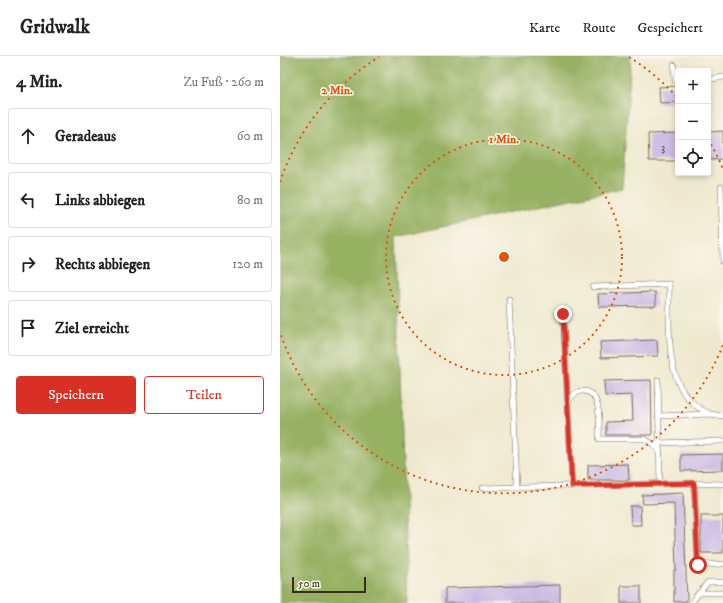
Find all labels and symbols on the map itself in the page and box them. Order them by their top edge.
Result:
text: 2 Min. [321,83,353,98]
text: 1 Min. [489,132,519,147]
house number: 3 [661,140,665,155]
centre of rings [497,250,511,264]
route end [554,305,572,323]
route start [689,556,707,574]
scale bar [292,575,366,594]

